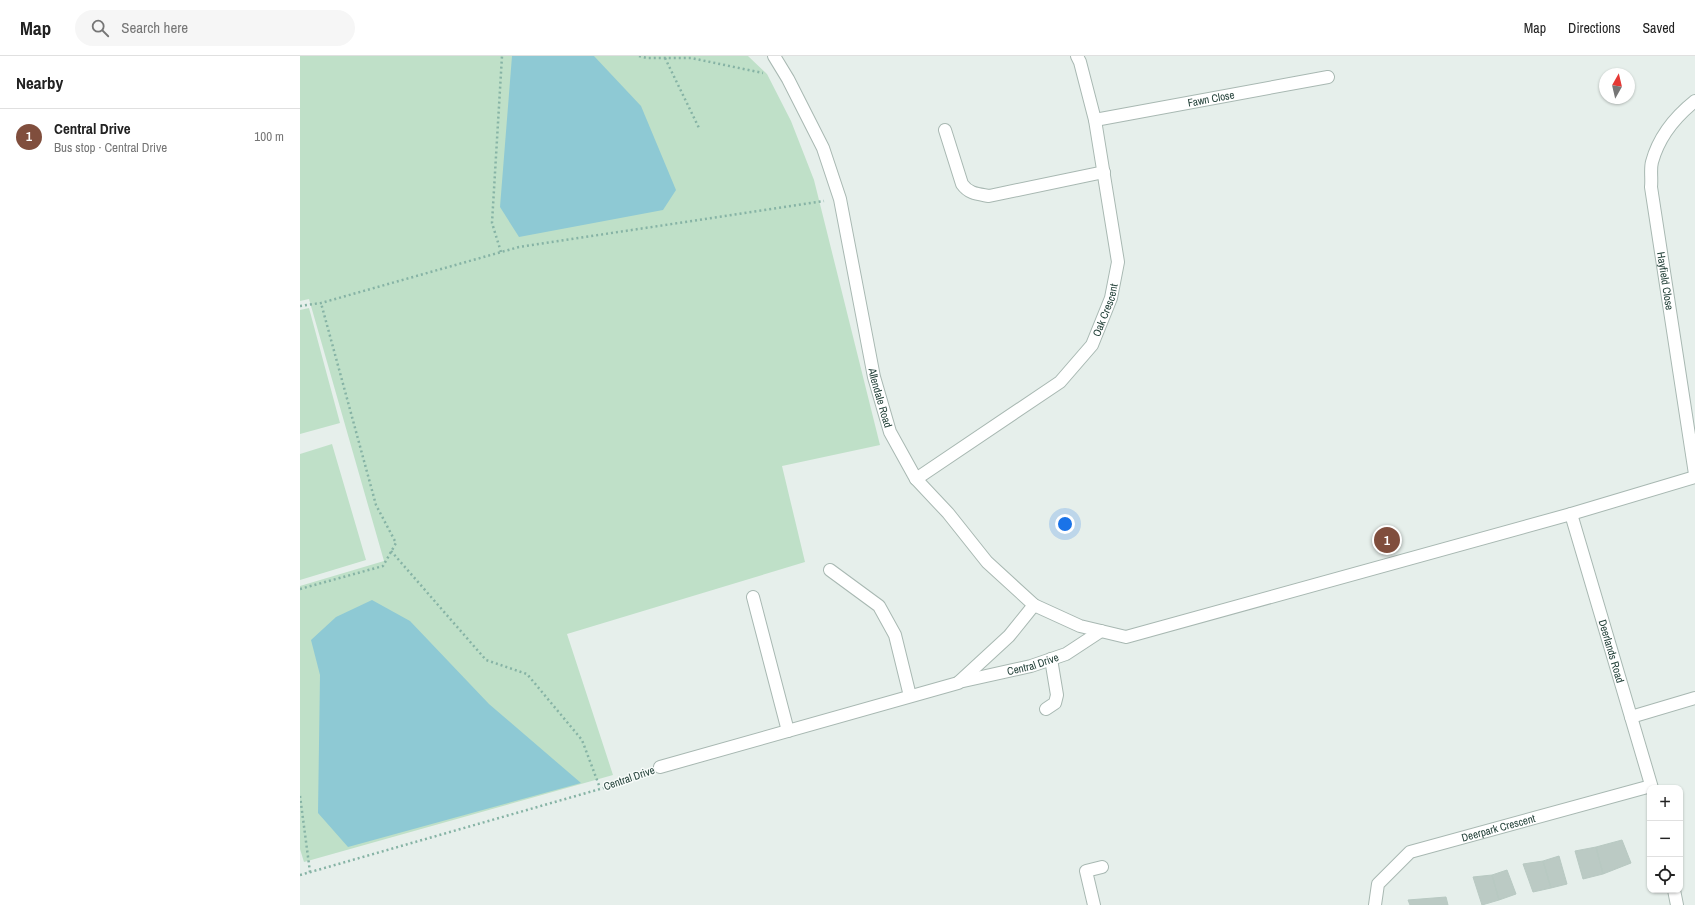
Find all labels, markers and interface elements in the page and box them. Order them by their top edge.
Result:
search box [75,10,355,46]
text: Map [20,15,51,41]
icon: search [89,17,111,39]
text: Search here [121,17,188,38]
text: Map [1524,19,1546,37]
text: Directions [1568,19,1620,37]
text: Saved [1642,19,1675,37]
north arrow [1599,68,1635,104]
text: Nearby [16,71,63,94]
street label: Fawn Close [1187,87,1236,110]
text: Central Drive [54,118,131,139]
text: 1 [26,128,32,145]
text: 100 m [254,128,284,145]
text: Bus stop · Central Drive [54,139,167,156]
street label: Hayfield Close [1654,251,1677,311]
street label: Oak Crescent [1089,282,1121,339]
street label: Allendale Road [865,366,895,429]
your location [1055,514,1075,534]
pin: 1 [1374,525,1400,555]
street label: Deerlands Road [1596,618,1628,684]
street label: Central Drive [1006,650,1061,678]
street label: Central Drive [602,763,656,793]
map controls [1647,785,1683,893]
button: + [1647,785,1683,821]
street label: Deerpark Crescent [1460,811,1537,845]
button: − [1647,821,1683,857]
button: locate [1647,857,1683,893]

